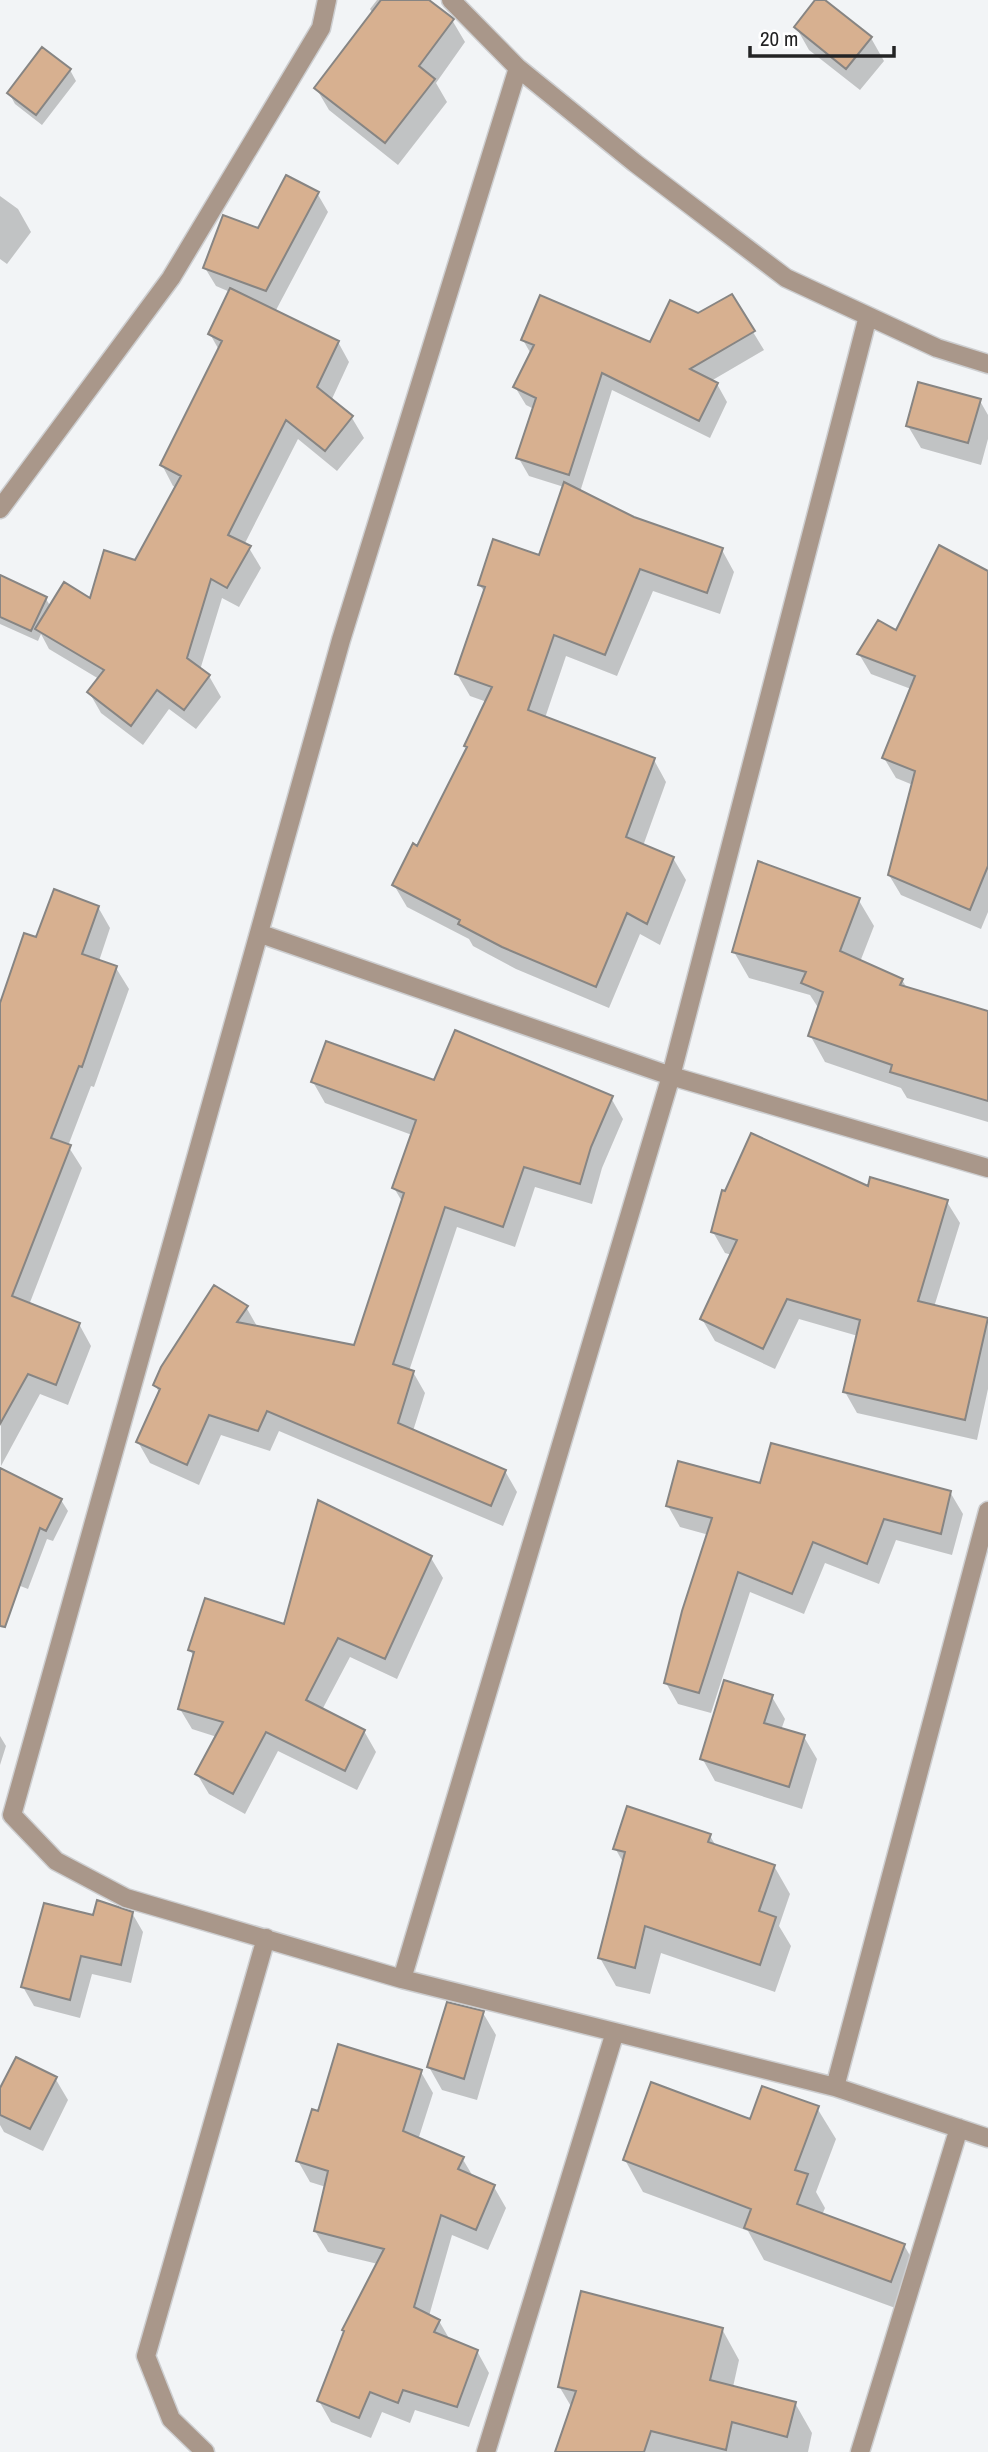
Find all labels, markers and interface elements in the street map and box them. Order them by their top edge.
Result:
scale bar [750,14,894,58]
text: 20 m [760,24,798,53]

